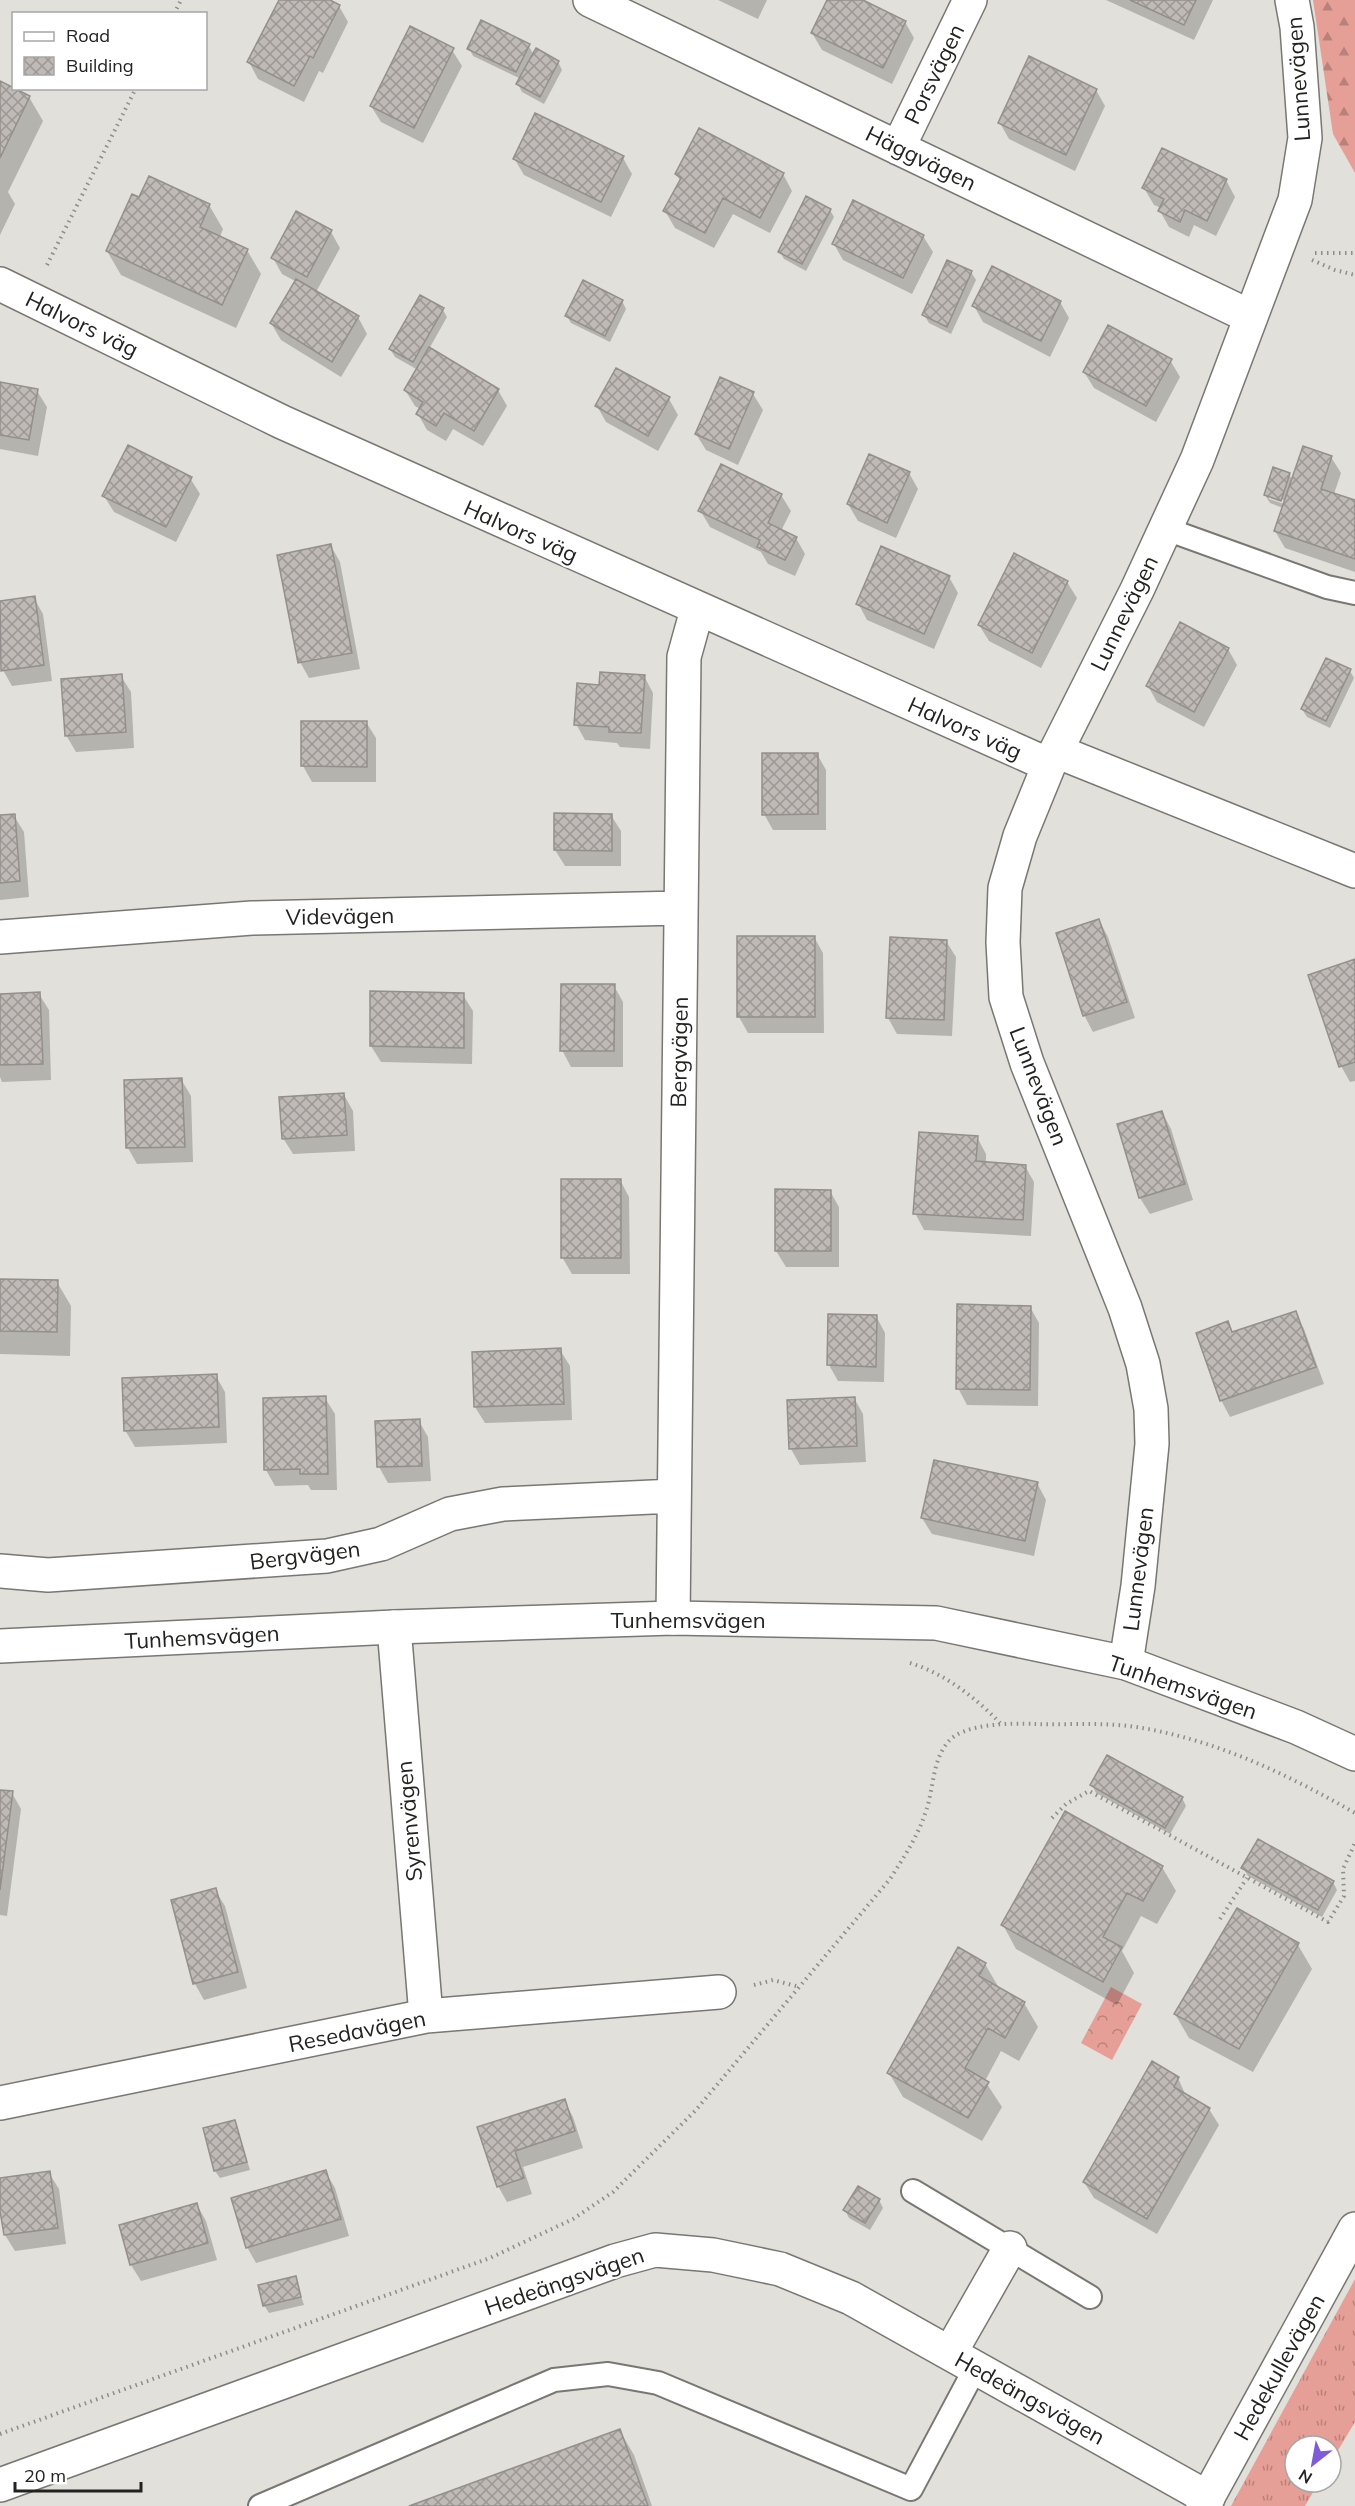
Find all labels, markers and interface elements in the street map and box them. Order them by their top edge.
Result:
legend [12,12,207,90]
street label: Lunnevägen [1280,16,1316,142]
street label: Porsvägen [898,19,970,129]
text: Road [66,24,110,47]
text: Building [66,54,134,77]
street label: Häggvägen [861,119,981,197]
street label: Halvors väg [21,285,143,363]
street label: Halvors väg [460,493,582,569]
street label: Lunnevägen [1084,551,1164,675]
street label: Halvors väg [904,690,1026,766]
street label: Videvägen [285,901,395,931]
street label: Bergvägen [664,996,694,1108]
street label: Lunnevägen [1004,1023,1074,1149]
street label: Lunnevägen [1116,1505,1160,1633]
street label: Bergvägen [248,1534,362,1576]
street label: Tunhemsvägen [610,1606,766,1634]
street label: Tunhemsvägen [124,1619,280,1655]
street label: Tunhemsvägen [1105,1649,1261,1725]
street label: Syrenvägen [390,1760,428,1882]
street label: Resedavägen [286,2004,428,2058]
street label: Hedeängsvägen [480,2241,648,2321]
street label: Hedekullevägen [1227,2289,1331,2445]
street label: Hedeängsvägen [950,2345,1110,2451]
north arrow [1283,2434,1343,2494]
scale bar [15,2455,141,2493]
text: 20 m [24,2464,66,2487]
text: N [1295,2465,1316,2489]

